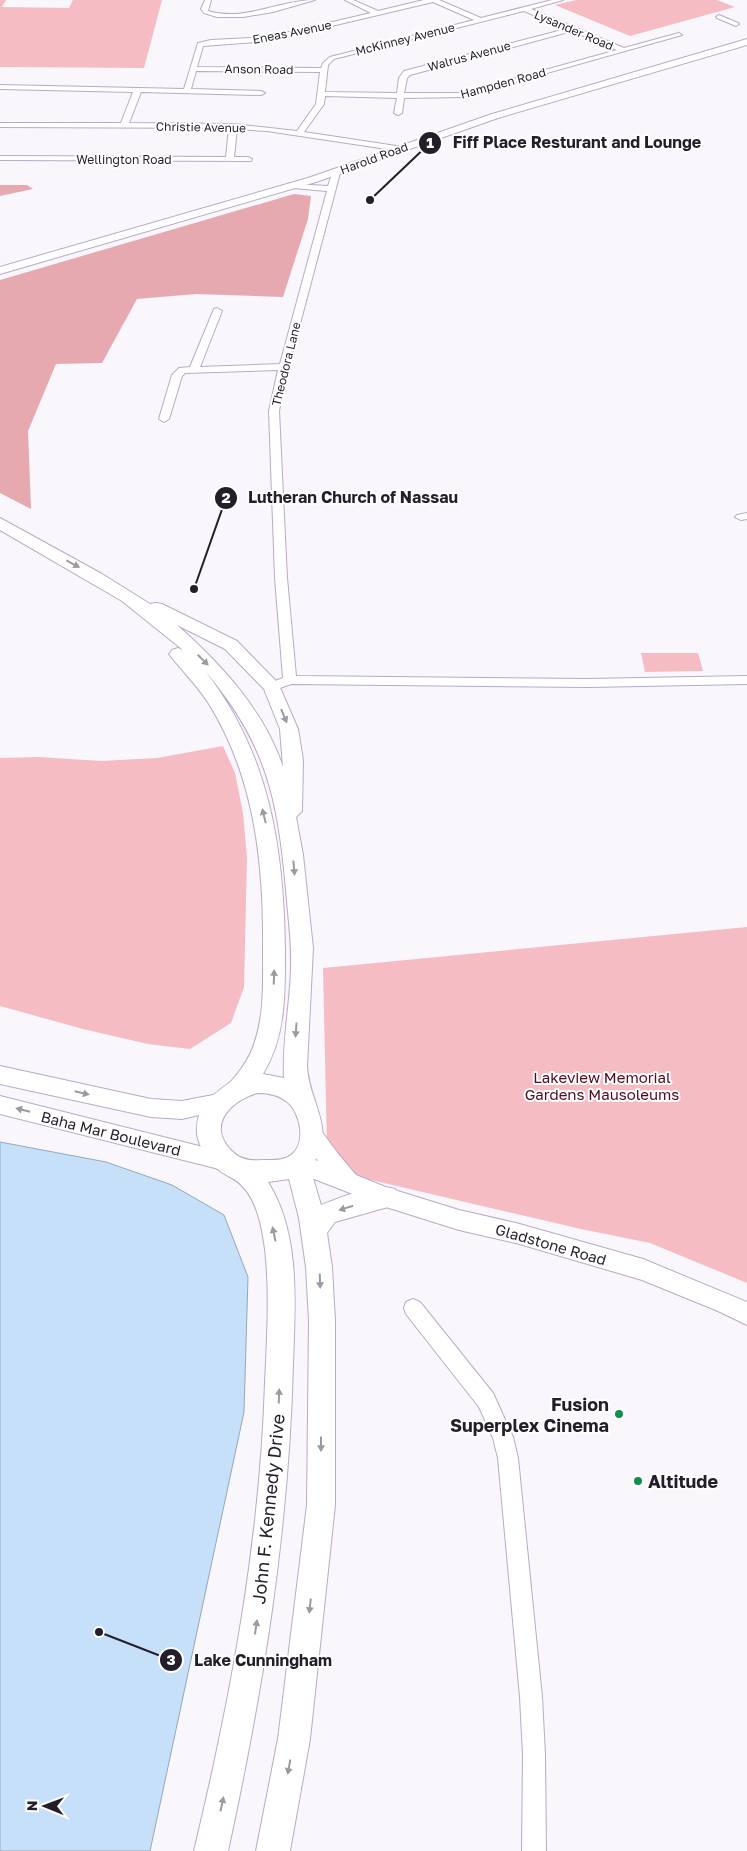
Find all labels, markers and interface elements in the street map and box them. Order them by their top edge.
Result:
street label: Lysander Road [532,7,616,53]
street label: Eneas Avenue [251,17,333,47]
street label: McKinney Avenue [354,19,456,59]
street label: Walrus Avenue [426,38,512,74]
street label: Anson Road [224,61,294,77]
street label: Hampden Road [459,64,547,102]
street label: Christie Avenue [156,119,246,135]
callout: Fiff Place Resturant and Lounge [418,127,711,158]
text: Fiff Place Resturant and Lounge [453,132,701,152]
text: 1 [426,133,434,151]
street label: Harold Road [338,139,410,177]
street label: Wellington Road [76,152,172,167]
street label: Theodora Lane [268,320,304,408]
callout: Lutheran Church of Nassau [213,482,468,513]
text: Lutheran Church of Nassau [248,487,458,507]
text: 2 [221,488,231,506]
one-way arrow [66,560,79,569]
one-way arrow [197,654,209,666]
one-way arrow [280,709,288,723]
one-way arrow [259,808,267,823]
one-way arrow [290,860,298,876]
one-way arrow [270,969,278,985]
one-way arrow [292,1022,300,1038]
park label: Lakeview Memorial Gardens Mausoleums [525,1068,679,1103]
one-way arrow [74,1089,89,1097]
one-way arrow [15,1106,30,1114]
street label: Baha Mar Boulevard [39,1107,183,1159]
one-way arrow [339,1204,354,1212]
street label: Gladstone Road [494,1220,608,1268]
one-way arrow [270,1226,278,1241]
one-way arrow [316,1274,324,1290]
one-way arrow [275,1387,283,1403]
place label: Fusion Superplex Cinema [450,1393,609,1436]
marker: Fusion Superplex Cinema [613,1408,625,1420]
street label: John F. Kennedy Drive [247,1413,289,1605]
one-way arrow [317,1436,325,1452]
place label: Altitude [648,1470,718,1492]
marker: Altitude [632,1475,644,1487]
one-way arrow [306,1598,314,1614]
one-way arrow [252,1618,260,1634]
callout: Lake Cunningham [159,1645,342,1676]
text: 3 [166,1650,176,1668]
text: Lake Cunningham [194,1650,332,1670]
one-way arrow [284,1759,292,1775]
north arrow [20,1781,70,1831]
one-way arrow [219,1795,227,1811]
text: N [23,1800,40,1811]

